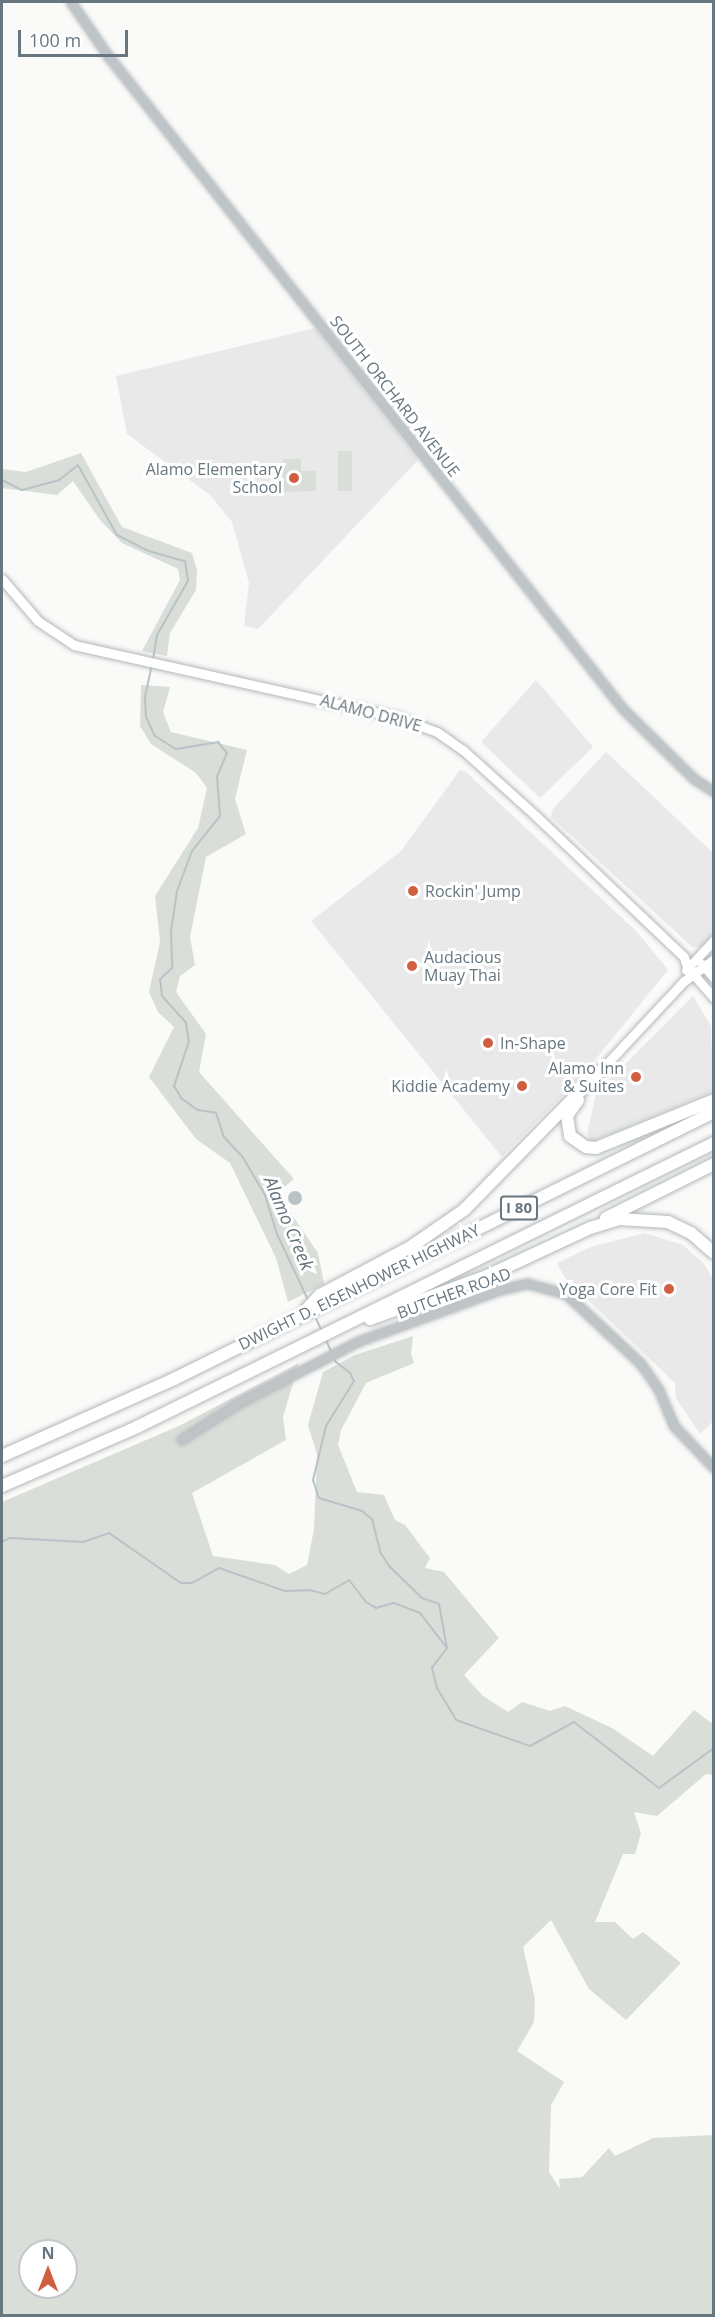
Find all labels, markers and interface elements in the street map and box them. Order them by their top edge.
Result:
scale bar [21,18,130,56]
text: 100 m [29,28,81,52]
street label: SOUTH ORCHARD AVENUE [326,312,464,480]
place label: Alamo Elementary School [146,459,282,497]
marker: Alamo Elementary School [287,471,301,485]
street label: ALAMO DRIVE [318,690,424,736]
place label: Rockin' Jump [425,881,521,901]
marker: Rockin' Jump [406,884,420,898]
place label: Audacious Muay Thai [424,947,501,985]
marker: Audacious Muay Thai [405,959,419,973]
place label: In-Shape [500,1033,566,1053]
marker: In-Shape [481,1036,495,1050]
place label: Alamo Inn & Suites [548,1058,624,1096]
marker: Alamo Inn & Suites [629,1070,643,1084]
place label: Kiddie Academy [391,1076,510,1096]
marker: Kiddie Academy [515,1079,529,1093]
water label: Alamo Creek [260,1173,318,1273]
road number: I 80 [500,1196,538,1220]
street label: DWIGHT D. EISENHOWER HIGHWAY [235,1220,483,1354]
street label: BUTCHER ROAD [394,1264,514,1322]
place label: Yoga Core Fit [559,1279,657,1299]
marker: Yoga Core Fit [662,1282,676,1296]
north arrow [18,2239,78,2299]
text: N [41,2242,55,2264]

